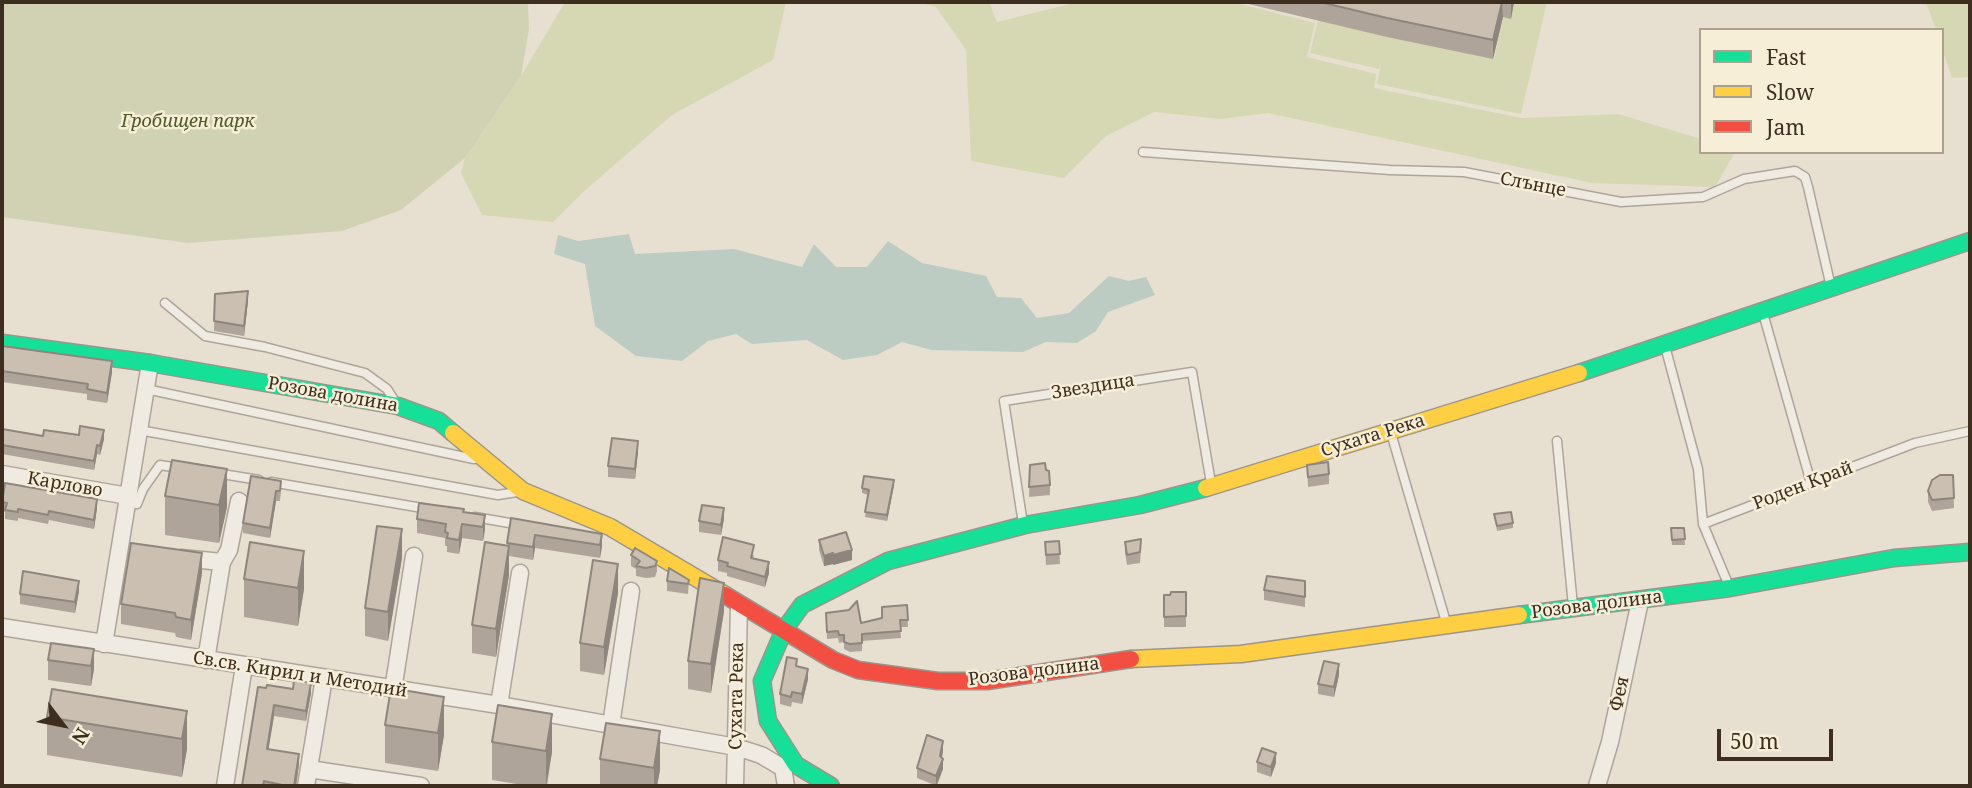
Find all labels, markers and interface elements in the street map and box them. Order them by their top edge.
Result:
legend [1699,28,1944,154]
text: Fast [1766,43,1806,71]
text: Slow [1766,78,1814,106]
park label: Гробищен парк [121,111,255,133]
text: Jam [1766,113,1805,141]
street label: Слънце [1498,168,1568,202]
street label: Звездица [1050,370,1136,404]
street label: Розова долина [266,373,400,417]
street label: Сухата Река [1318,410,1428,462]
street label: Роден Край [1750,457,1856,515]
street label: Карлово [26,468,104,502]
street label: Розова долина [1530,586,1664,624]
street label: Сухата Река [725,642,749,750]
street label: Св.св. Кирил и Методий [191,647,409,703]
street label: Розова долина [967,653,1101,691]
street label: Фея [1606,674,1634,714]
north arrow [28,690,98,760]
scale bar [1720,714,1836,758]
text: N [66,723,96,749]
text: 50 m [1730,727,1779,755]

